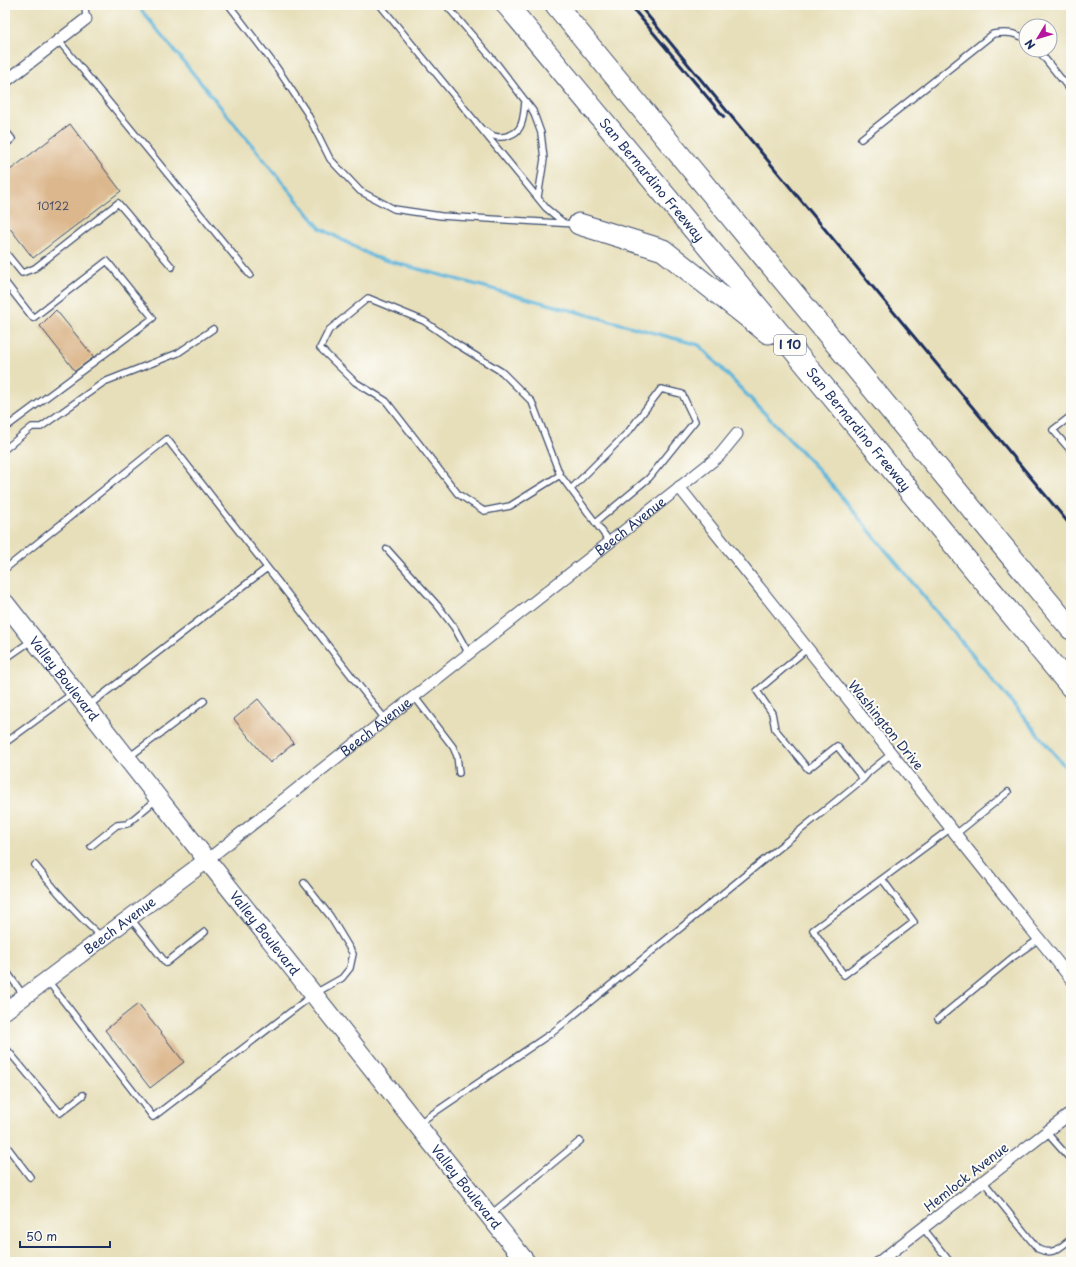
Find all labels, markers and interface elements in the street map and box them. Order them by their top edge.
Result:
north arrow [1018,18,1058,58]
text: N [1020,36,1039,53]
street label: San Bernardino Freeway [596,114,709,245]
house number: 10122 [37,197,69,214]
road number: I 10 [774,335,806,355]
street label: San Bernardino Freeway [802,363,916,495]
street label: Beech Avenue [590,492,669,560]
street label: Valley Boulevard [25,632,104,725]
street label: Washington Drive [844,676,929,774]
street label: Beech Avenue [336,692,415,760]
street label: Valley Boulevard [226,886,305,979]
street label: Beech Avenue [79,892,159,958]
street label: Hemlock Avenue [919,1138,1012,1216]
street label: Valley Boulevard [427,1140,506,1233]
scale bar [20,1223,110,1249]
text: 50 m [26,1227,57,1245]

